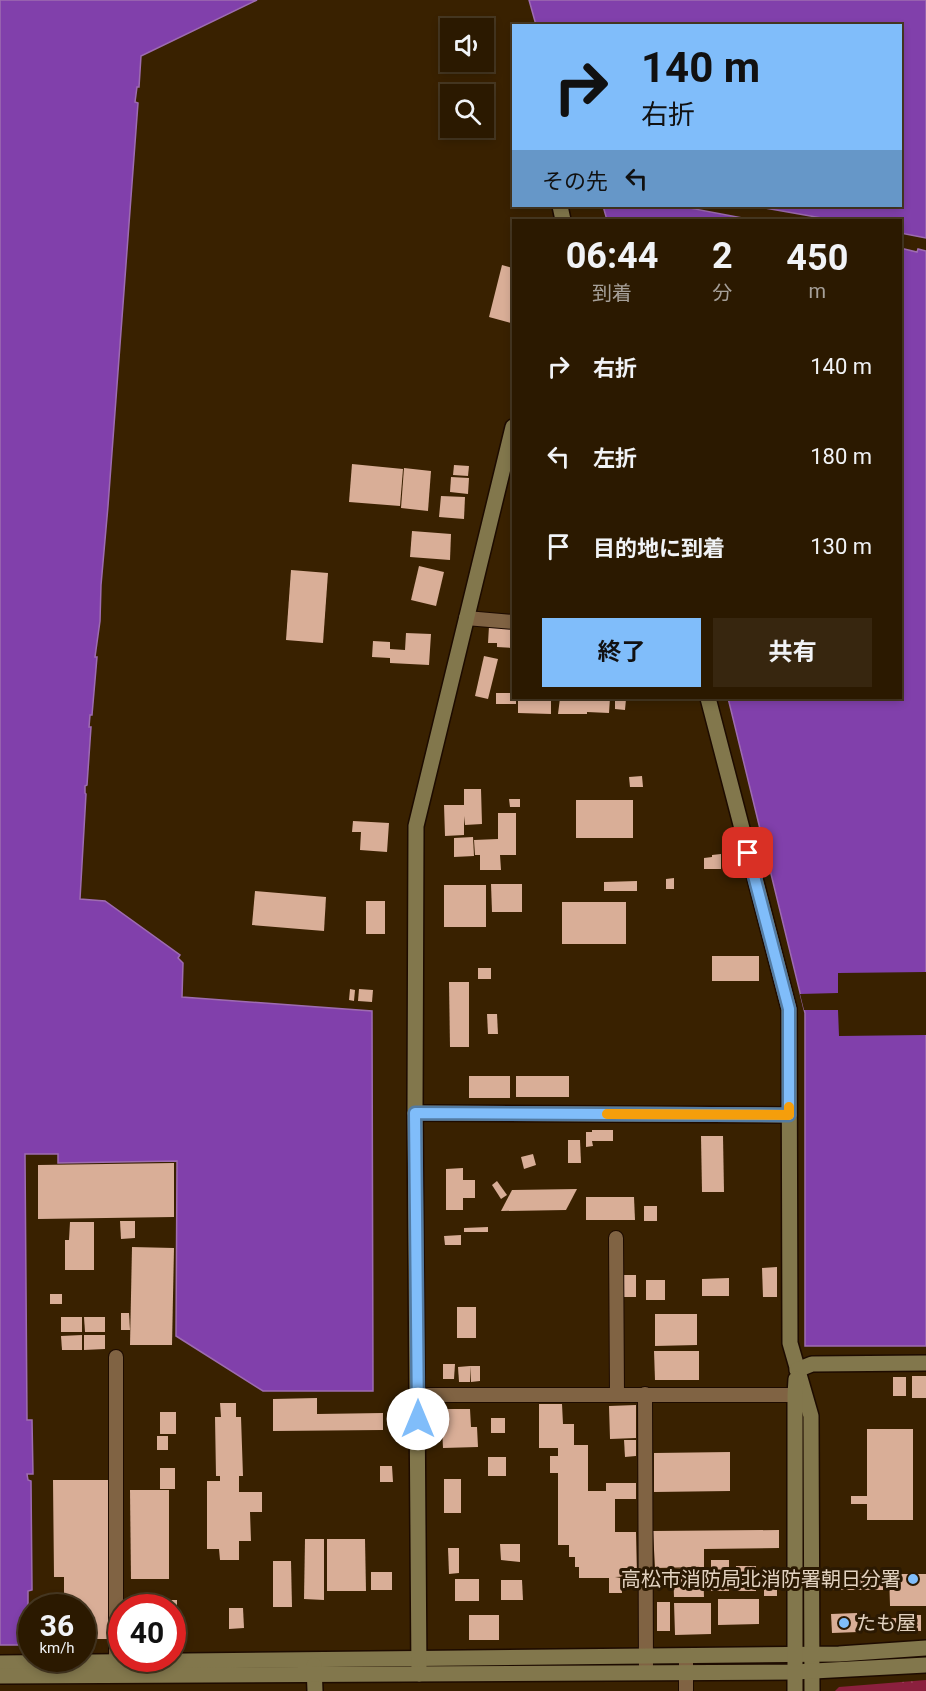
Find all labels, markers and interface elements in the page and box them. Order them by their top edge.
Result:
map controls [440,18,494,138]
button: sound [440,18,494,72]
text: 140 m [641,43,760,92]
icon: right [542,48,620,126]
button: search [440,84,494,138]
text: 右折 [641,99,695,131]
icon: left [620,162,653,195]
text: その先 [542,169,608,194]
text: 06:44 [566,235,658,277]
text: 2 [712,235,733,277]
text: 450 [786,237,848,279]
text: m [809,279,826,303]
text: 到着 [592,281,632,305]
text: 分 [712,281,732,305]
icon: right [542,350,575,383]
text: 140 m [810,354,872,379]
text: 右折 [593,356,637,381]
icon: left [542,440,575,473]
text: 180 m [810,444,872,469]
text: 左折 [593,446,637,471]
icon: arrive [542,530,575,563]
text: 130 m [810,534,872,559]
text: 目的地に到着 [593,536,725,561]
button: 終了 [542,618,701,687]
button: 共有 [713,618,872,687]
pin [722,827,773,878]
icon: arrive [731,836,764,869]
position arrow [386,1387,450,1451]
place label: 高松市消防局北消防署朝日分署 [621,1567,901,1591]
marker: 高松市消防局北消防署朝日分署 [906,1572,920,1586]
speed limit sign: 40 [108,1594,186,1672]
text: 36 [40,1608,74,1643]
place label: たも屋 [856,1611,916,1635]
marker: たも屋 [837,1616,851,1630]
text: km/h [39,1639,75,1657]

